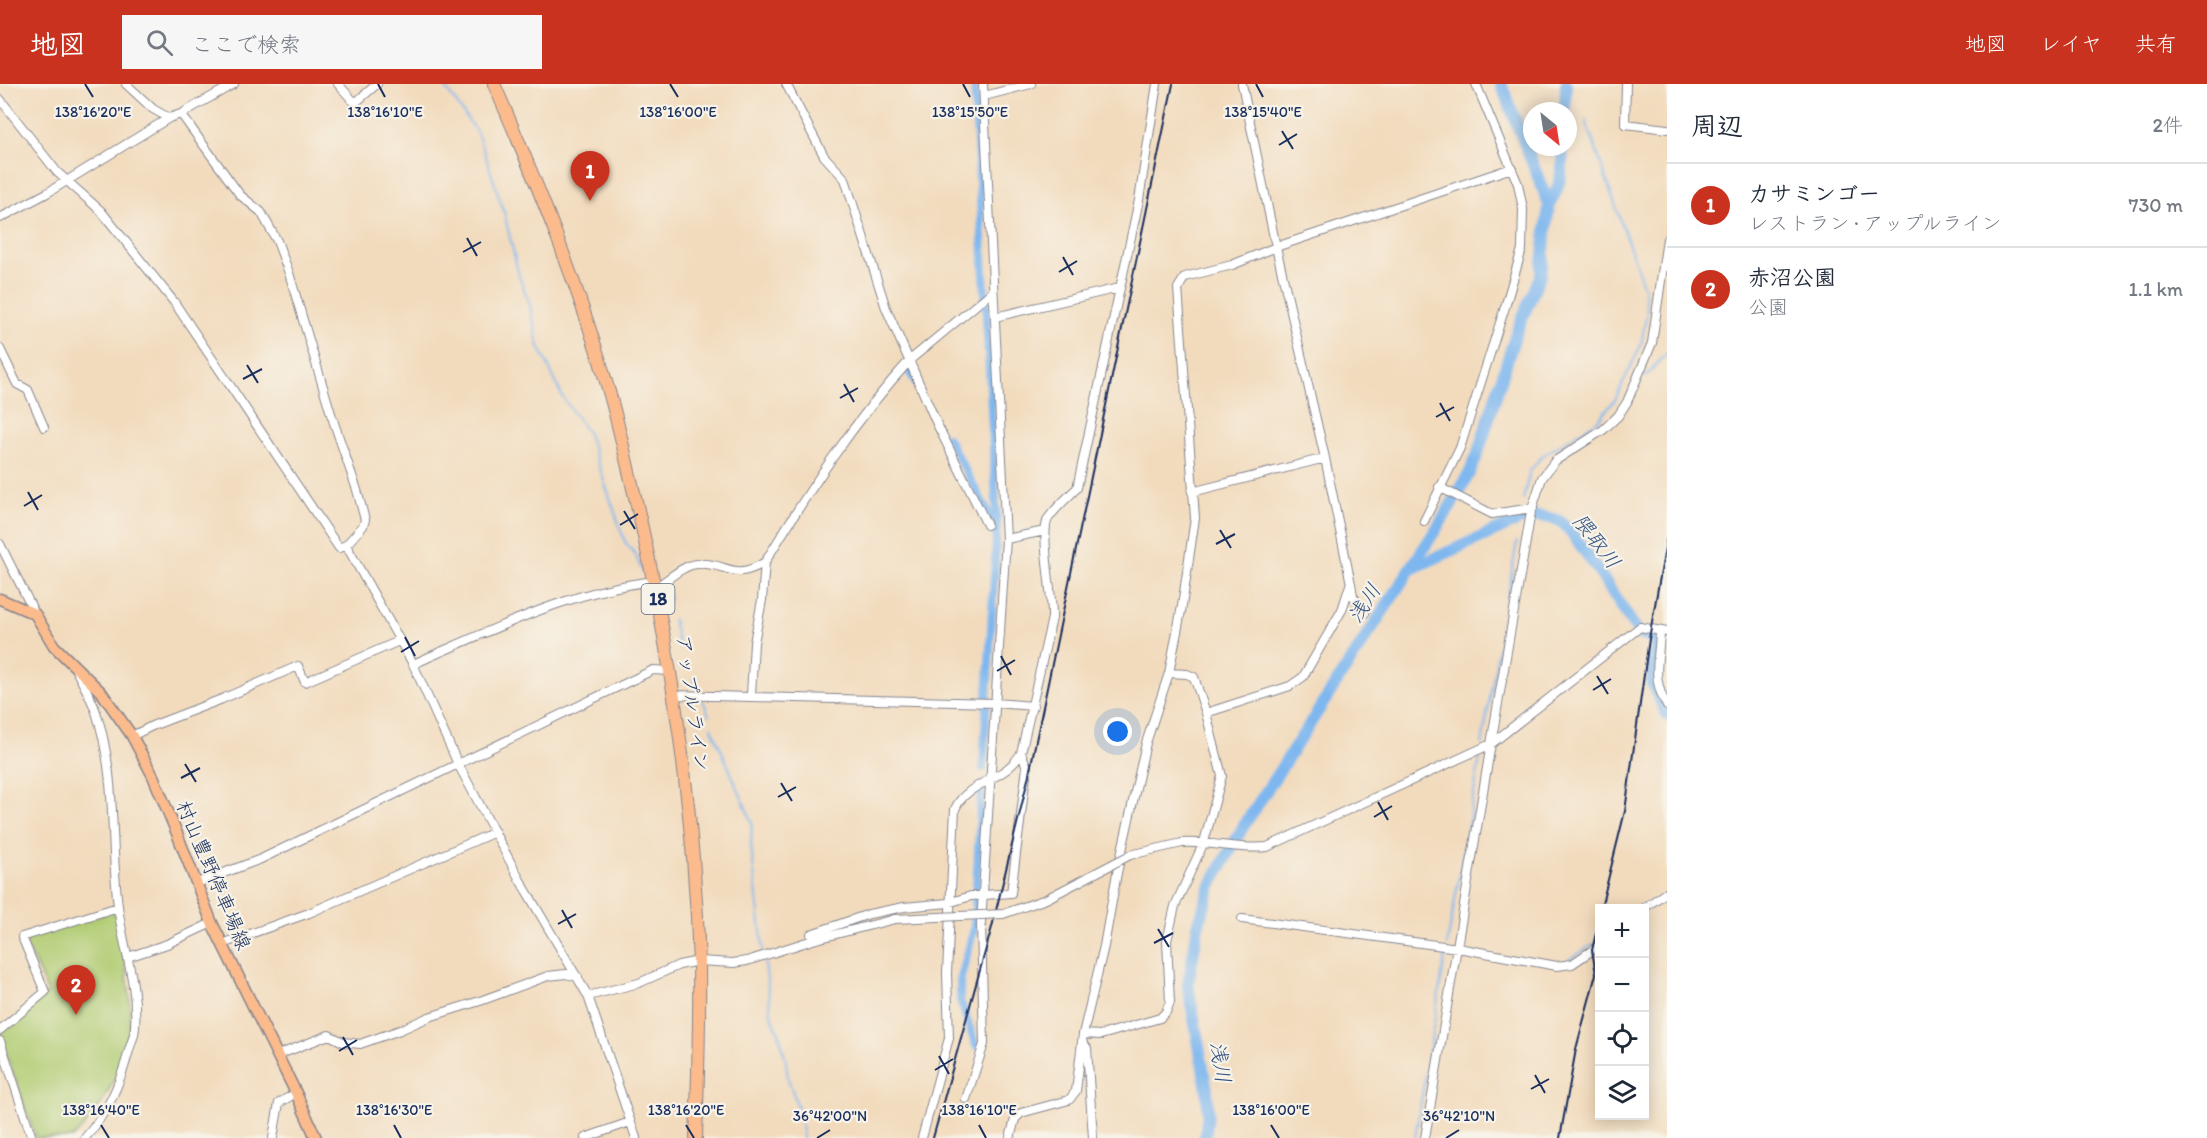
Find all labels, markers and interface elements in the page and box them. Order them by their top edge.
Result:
search box [122,15,542,69]
icon: search [143,26,176,59]
text: 地図 [30,27,86,61]
text: ここで検索 [191,31,301,58]
text: 地図 [1965,31,2007,56]
text: レイヤ [2040,31,2102,56]
text: 共有 [2135,31,2177,56]
north arrow [1523,102,1577,156]
text: 138°16'20"E [55,103,131,121]
text: 138°16'10"E [347,103,423,121]
text: 138°16'00"E [639,103,717,121]
text: 138°15'50"E [932,103,1008,121]
text: 138°15'40"E [1224,103,1302,121]
text: 周辺 [1691,110,1743,142]
text: 2件 [2152,113,2183,137]
pin: 1 [570,152,610,201]
text: カサミンゴー [1748,180,1880,207]
text: 1 [1706,193,1715,217]
text: 730 m [2129,193,2183,217]
text: レストラン · アップルライン [1748,211,2001,235]
text: 赤沼公園 [1748,264,1836,291]
text: 2 [1705,277,1716,301]
text: 1.1 km [2129,277,2183,301]
text: 公園 [1748,295,1788,319]
water label: 隈取川 [1568,508,1626,574]
water label: 浅川 [1342,579,1386,627]
road number: 18 [642,584,674,614]
street label: アップルライン [672,633,714,773]
your location [1103,717,1132,746]
street label: 村山豊野停車場線 [172,797,256,953]
map controls [1595,904,1649,1120]
button: + [1595,904,1649,958]
button: − [1595,958,1649,1012]
pin: 2 [56,966,96,1015]
button: locate [1595,1012,1649,1066]
water label: 浅川 [1205,1039,1237,1085]
button: layers [1595,1066,1649,1120]
text: 138°16'40"E [62,1101,140,1119]
text: 138°16'30"E [356,1101,432,1119]
text: 138°16'20"E [648,1101,724,1119]
text: 138°16'10"E [941,1101,1017,1119]
text: 138°16'00"E [1232,1101,1310,1119]
text: 36°42'00"N [793,1107,867,1125]
text: 36°42'10"N [1423,1107,1495,1125]

